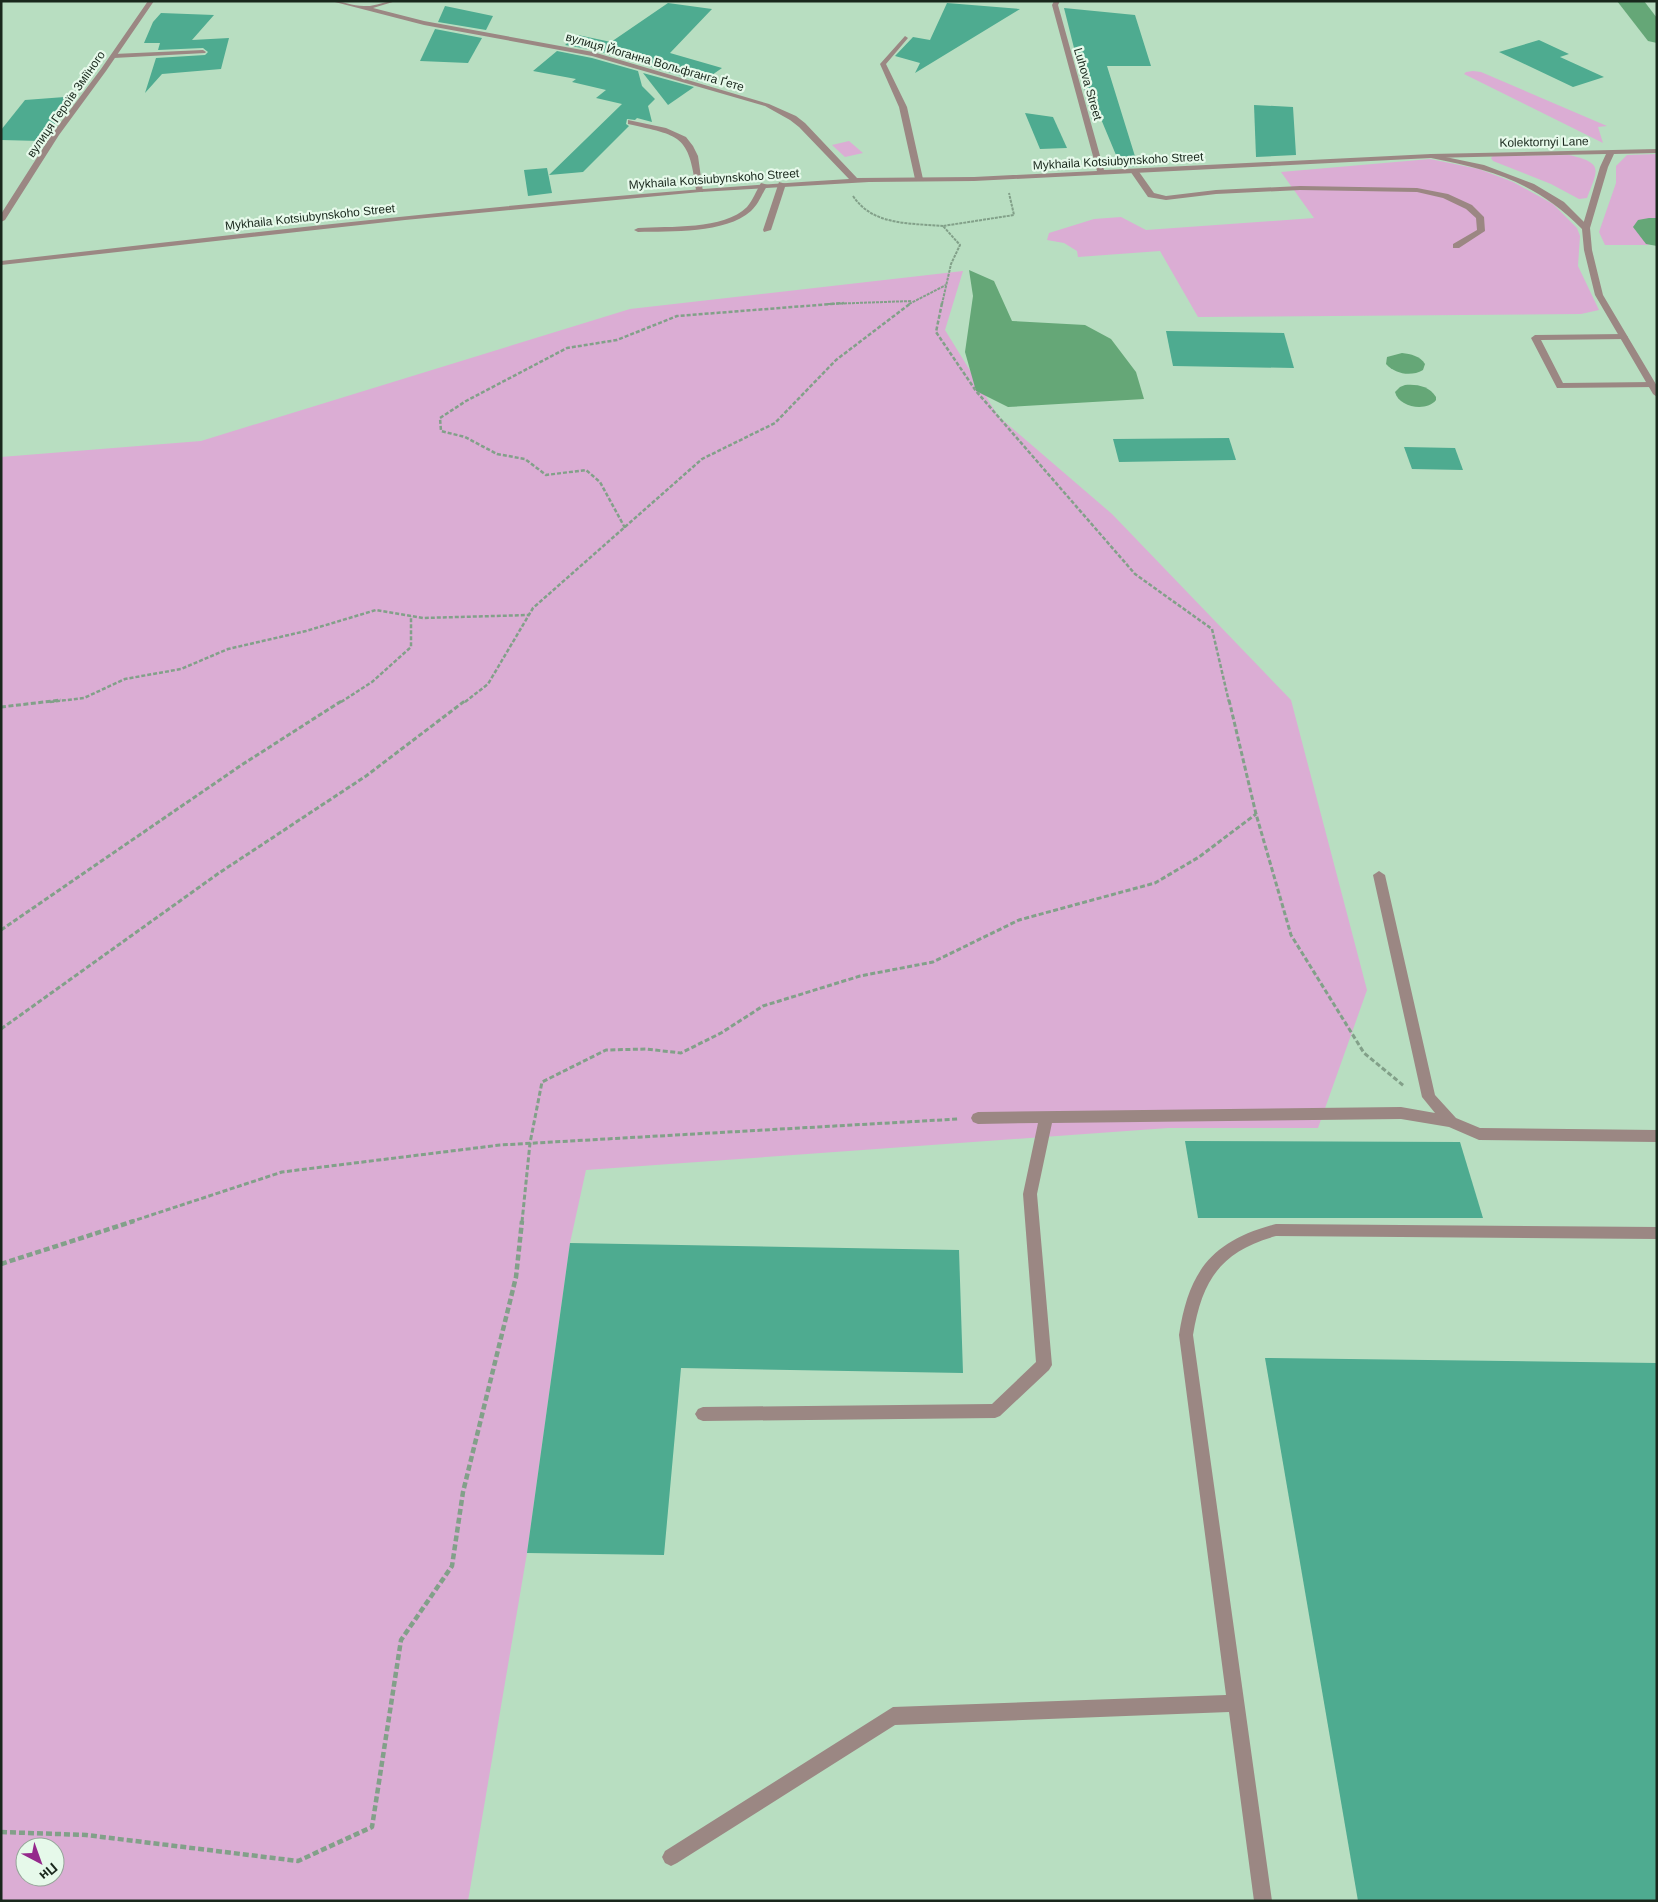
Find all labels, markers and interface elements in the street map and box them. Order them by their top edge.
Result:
street label: вулиця Йоганна Вольфганга Ґете [564,29,746,94]
street label: Luhova Street [1071,46,1105,122]
street label: вулиця Героїв Зміїного [24,48,108,160]
street label: Kolektornyi Lane [1499,134,1589,150]
street label: Mykhaila Kotsiubynskoho Street [1032,150,1204,172]
street label: Mykhaila Kotsiubynskoho Street [628,166,800,192]
street label: Mykhaila Kotsiubynskoho Street [224,201,396,233]
north arrow [15,1837,65,1887]
text: Пн [36,1860,61,1884]

